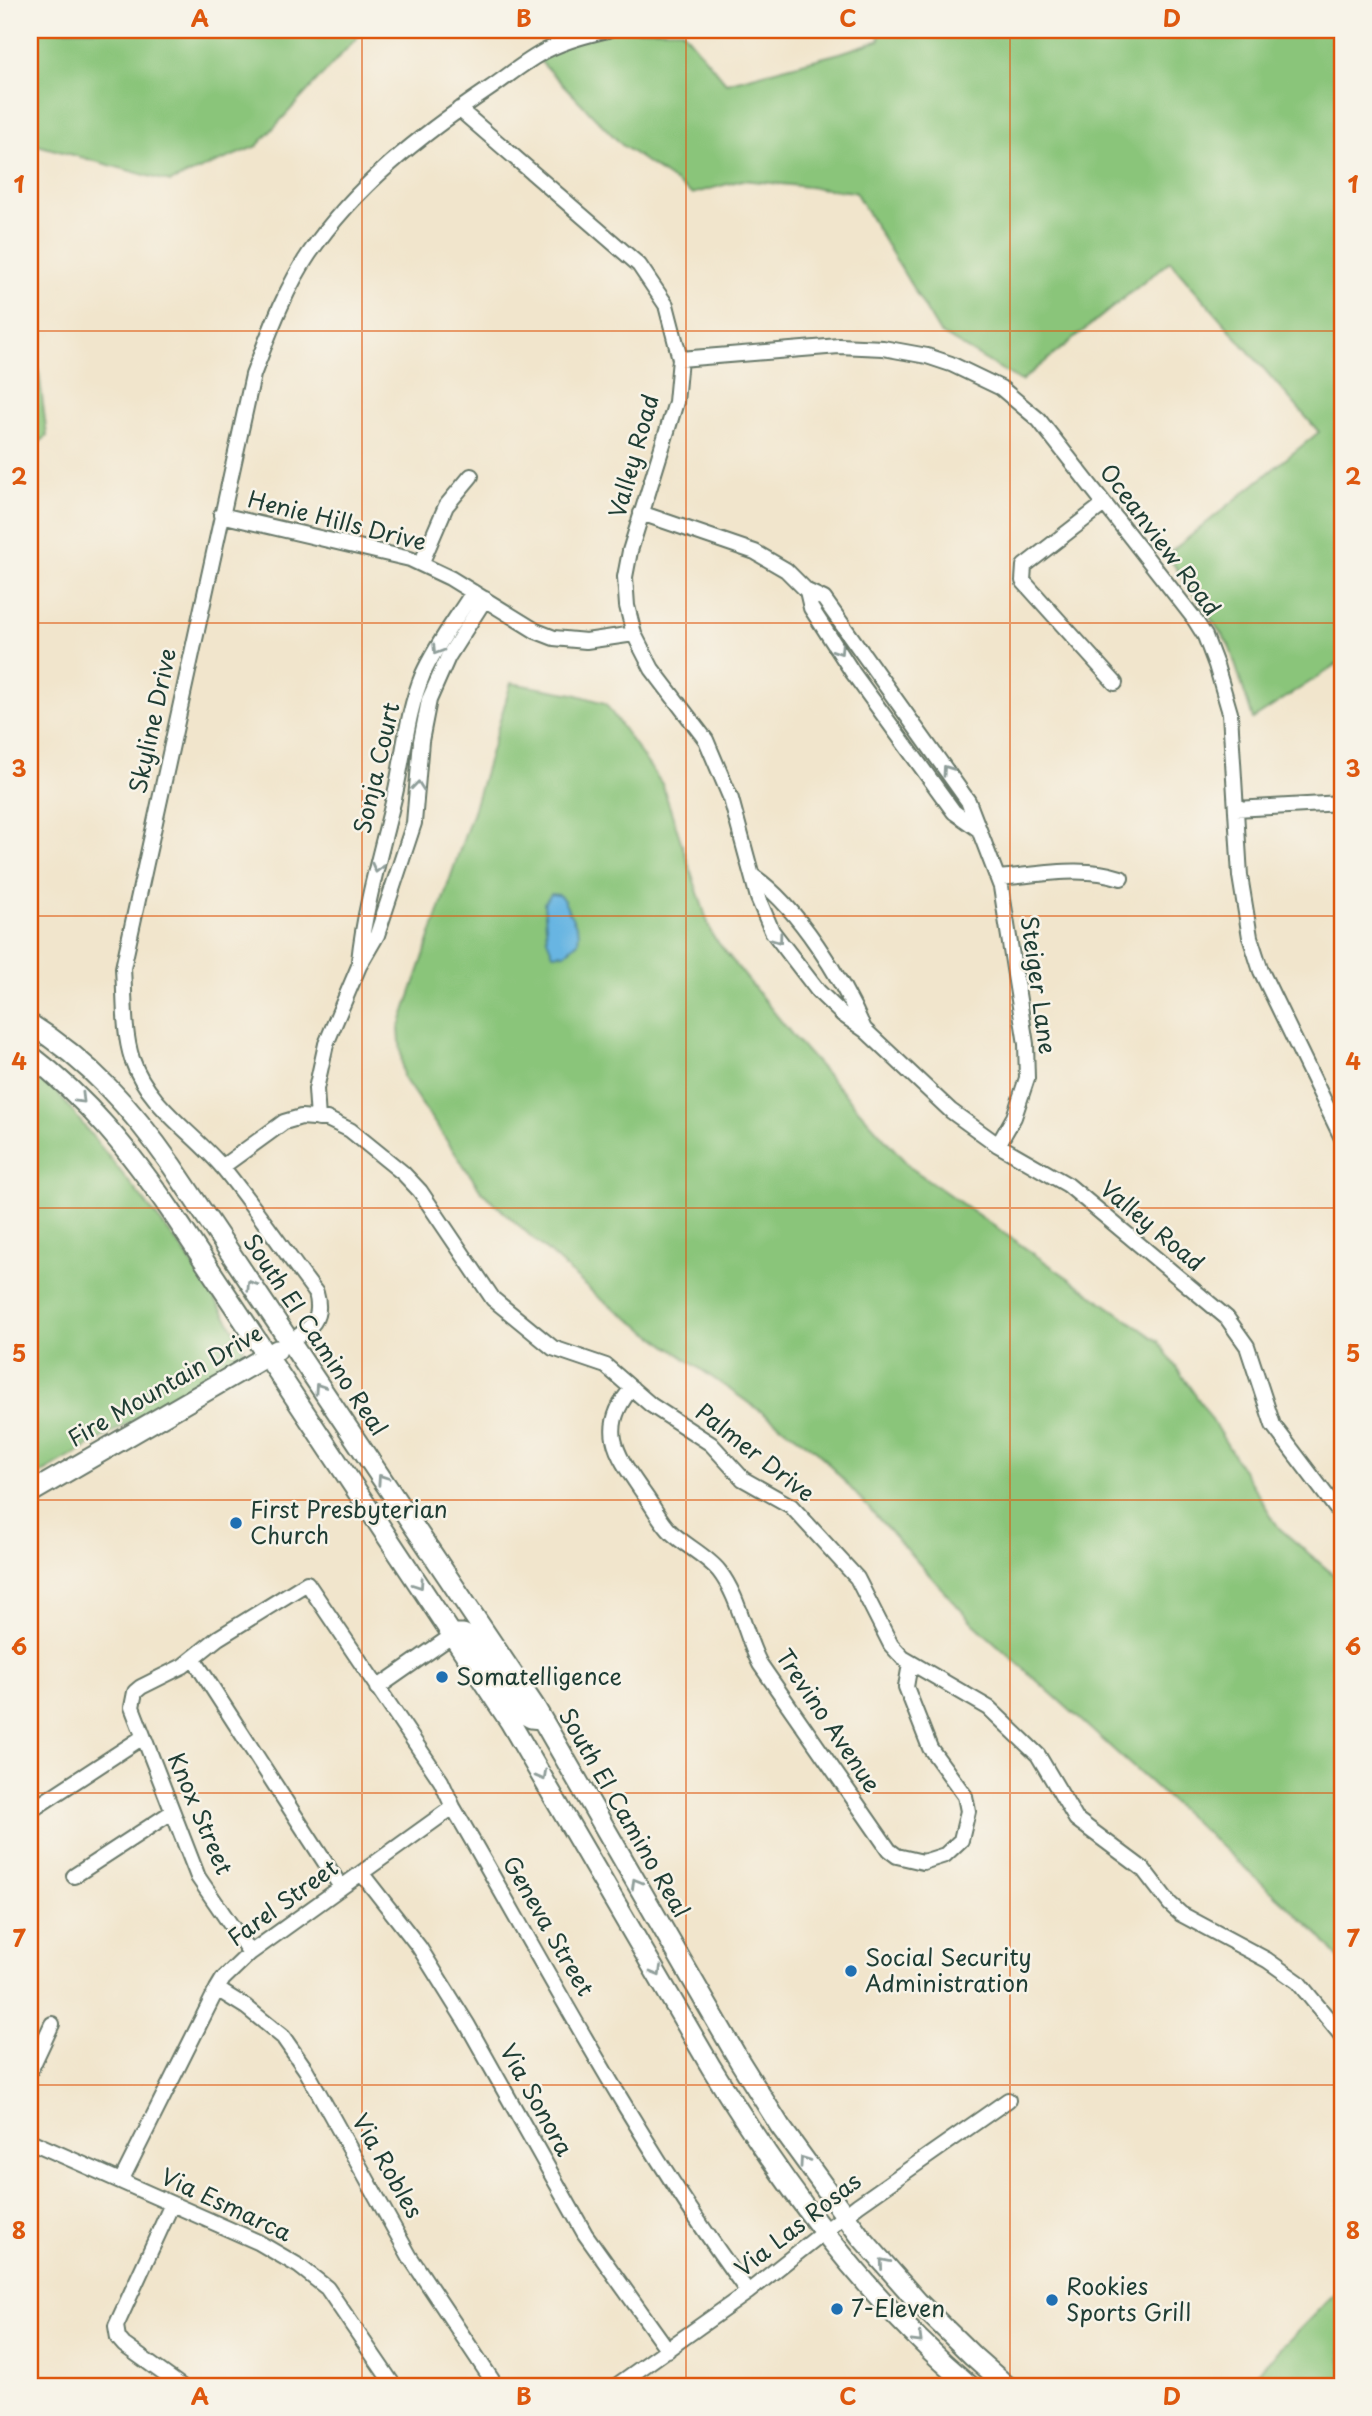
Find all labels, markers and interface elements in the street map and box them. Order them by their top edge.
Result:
text: A [191,0,209,35]
text: B [516,0,532,35]
text: C [839,0,857,35]
text: D [1163,0,1181,35]
text: 1 [14,166,25,201]
text: 1 [1348,166,1359,201]
street label: Valley Road [598,390,667,521]
street label: Oceanview Road [1092,456,1230,623]
text: 2 [11,458,27,493]
text: 2 [1345,458,1361,493]
street label: Henie Hills Drive [244,480,430,559]
one-way arrow [432,642,445,655]
one-way arrow [830,643,843,656]
street label: Skyline Drive [119,645,184,797]
street label: Sonja Court [343,698,408,837]
text: 3 [11,750,27,785]
text: 3 [1345,750,1361,785]
one-way arrow [942,765,955,778]
one-way arrow [411,780,426,792]
one-way arrow [371,862,385,874]
street label: Steiger Lane [1012,914,1066,1056]
one-way arrow [770,931,783,944]
text: 4 [11,1043,27,1078]
text: 4 [1345,1043,1361,1078]
one-way arrow [73,1091,86,1104]
street label: Valley Road [1093,1171,1213,1279]
street label: South El Camino Real [236,1226,397,1442]
one-way arrow [246,1280,259,1293]
street label: Fire Mountain Drive [60,1315,268,1455]
text: 5 [12,1335,26,1370]
text: 5 [1346,1335,1360,1370]
one-way arrow [315,1383,328,1396]
street label: Palmer Drive [689,1394,823,1510]
one-way arrow [377,1473,390,1486]
place label: First Presbyterian Church [250,1491,448,1552]
marker: First Presbyterian Church [228,1515,244,1531]
one-way arrow [411,1577,424,1590]
text: 6 [11,1628,27,1663]
text: 6 [1345,1628,1361,1663]
street label: Trevino Avenue [768,1641,890,1799]
place label: Somatelligence [456,1658,622,1693]
marker: Somatelligence [434,1669,450,1685]
street label: South El Camino Real [551,1701,700,1924]
street label: Knox Street [160,1747,243,1880]
one-way arrow [534,1768,547,1781]
street label: Geneva Street [495,1848,604,2002]
street label: Farel Street [219,1850,345,1954]
one-way arrow [631,1878,644,1890]
text: 7 [12,1920,26,1955]
text: 7 [1346,1920,1360,1955]
place label: Social Security Administration [865,1939,1032,2000]
marker: Social Security Administration [843,1963,859,1979]
one-way arrow [649,1965,662,1978]
street label: Via Sonora [492,2037,583,2162]
street label: Via Robles [344,2106,433,2224]
one-way arrow [800,2156,812,2169]
street label: Via Esmarca [155,2158,298,2249]
street label: Via Las Rosas [726,2163,868,2285]
text: 8 [12,2212,26,2247]
text: 8 [1346,2212,1360,2247]
one-way arrow [880,2258,892,2271]
place label: Rookies Sports Grill [1066,2268,1191,2329]
place label: 7-Eleven [851,2290,945,2325]
marker: Rookies Sports Grill [1044,2292,1060,2308]
marker: 7-Eleven [829,2301,845,2317]
one-way arrow [910,2330,923,2343]
text: A [191,2378,209,2413]
text: B [516,2378,532,2413]
text: C [839,2378,857,2413]
text: D [1163,2378,1181,2413]

